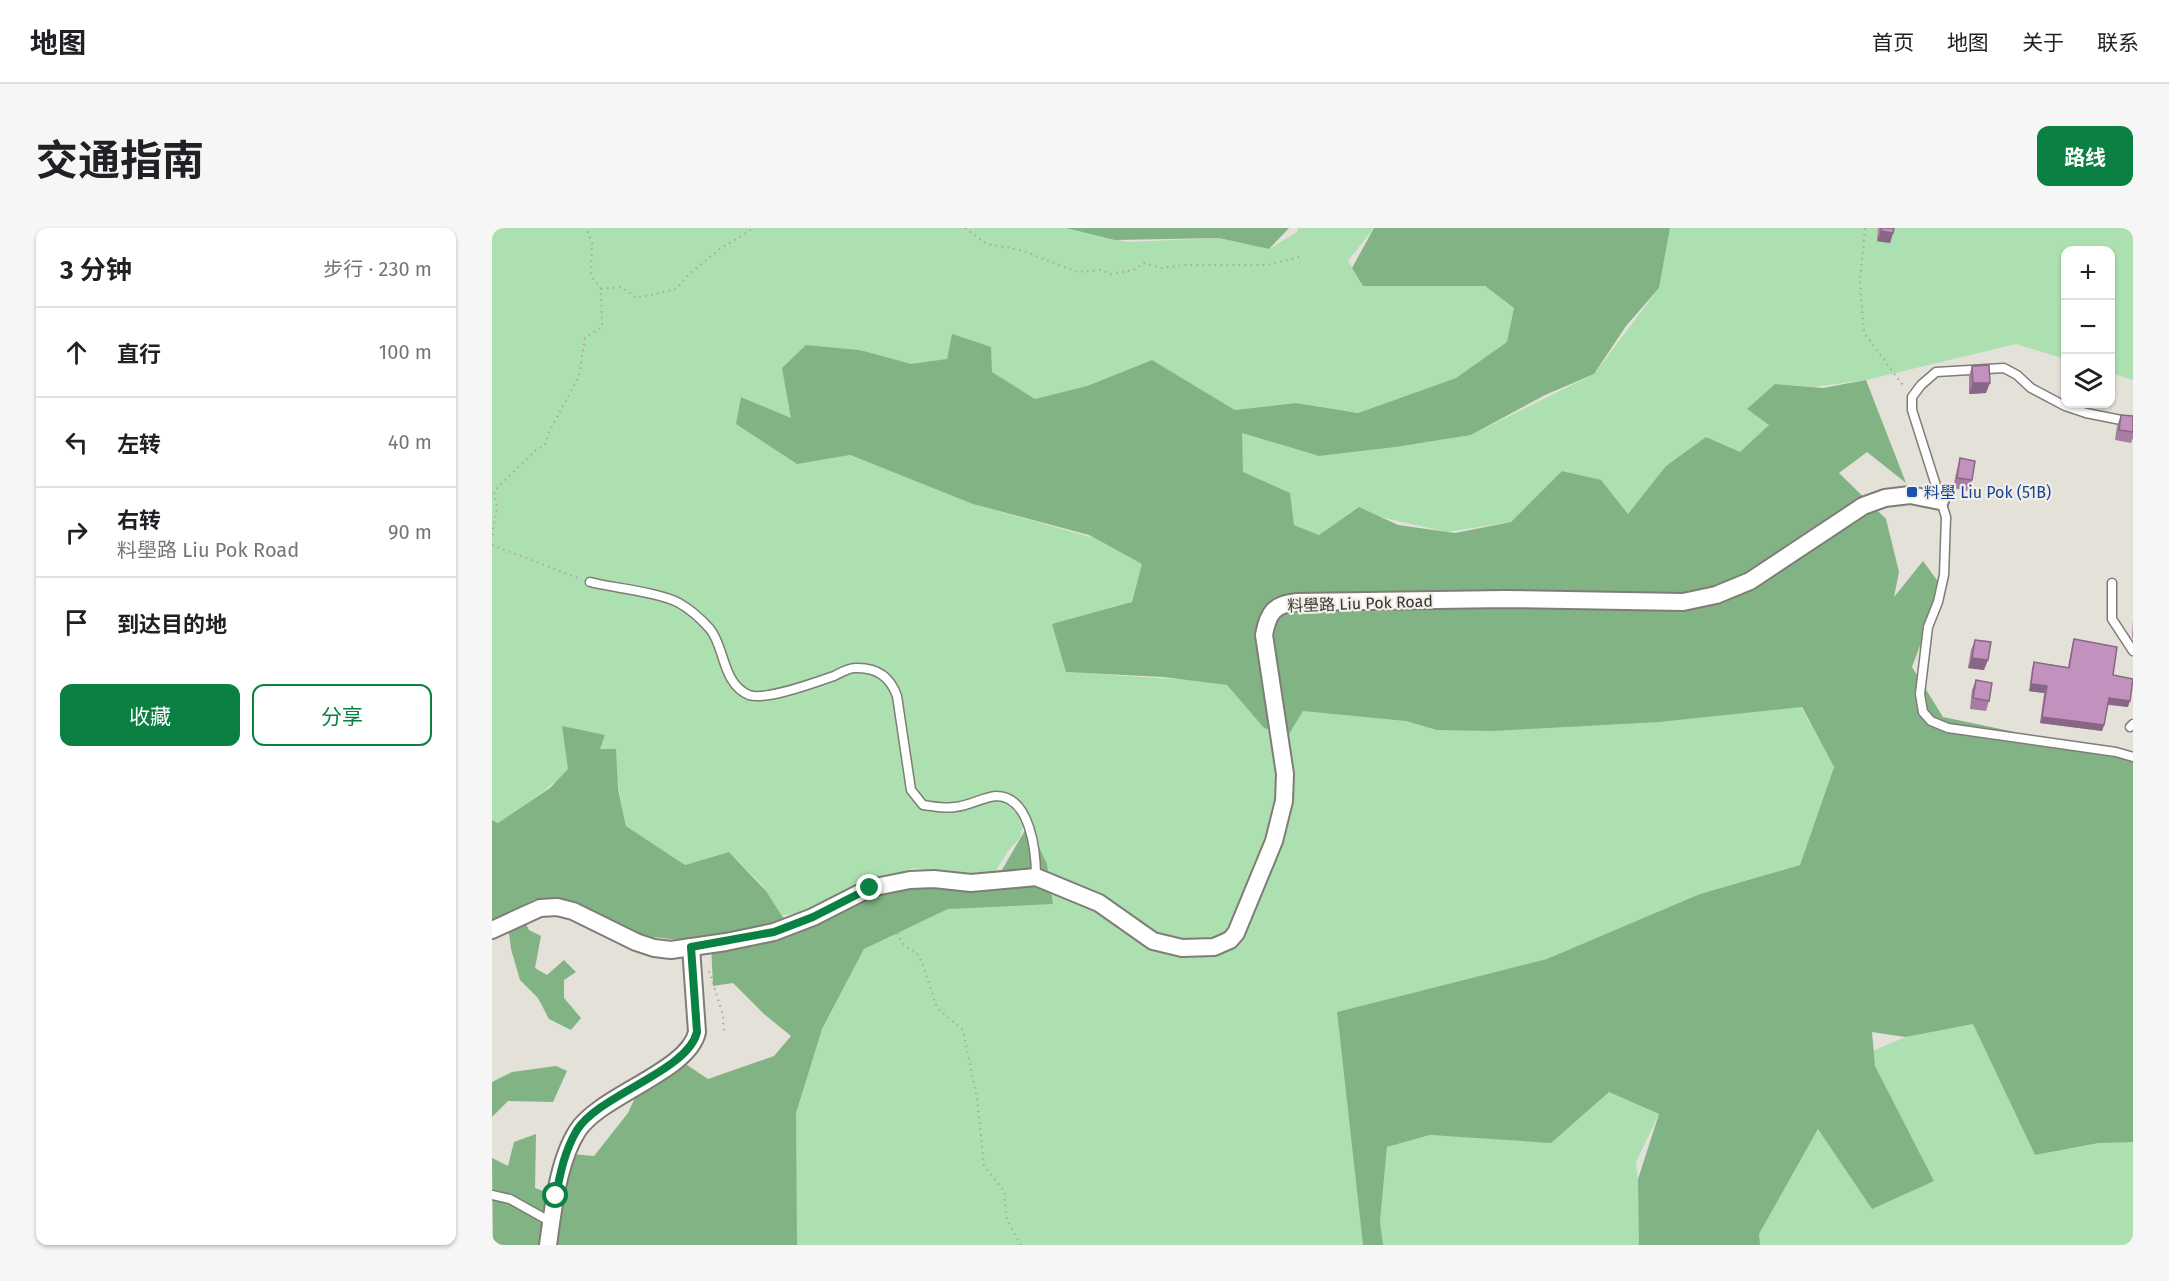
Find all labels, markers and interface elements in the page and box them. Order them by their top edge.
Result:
text: 地图 [30,27,86,60]
text: 首页 [1872,30,1914,56]
text: 地图 [1947,30,1989,56]
text: 关于 [2022,30,2064,56]
text: 联系 [2097,30,2139,56]
button: 路线 [2037,126,2133,186]
text: 交通指南 [36,136,204,186]
map controls [2061,246,2115,408]
button: + [2061,246,2115,300]
text: 3 分钟 [60,255,132,286]
text: 步行 · 230 m [323,257,432,281]
button: − [2061,300,2115,354]
icon: ahead [60,336,93,369]
text: 100 m [379,340,432,364]
text: 直行 [117,341,161,368]
button: layers [2061,354,2115,408]
icon: left [60,426,93,459]
text: 40 m [388,430,432,454]
text: 左转 [117,431,161,458]
place label: 料壆 Liu Pok (51B) [1924,483,2051,502]
marker: 料壆 Liu Pok (51B) [1905,485,1919,499]
text: 右转 [117,507,161,534]
icon: right [60,516,93,549]
text: 90 m [388,520,432,544]
text: 料壆路 Liu Pok Road [117,538,299,562]
street label: 料壆路 Liu Pok Road [1287,591,1433,616]
icon: arrive [60,606,93,639]
text: 到达目的地 [117,611,227,638]
button: 收藏 [60,684,240,746]
button: 分享 [252,684,432,746]
route end [856,874,882,900]
route start [542,1182,568,1208]

